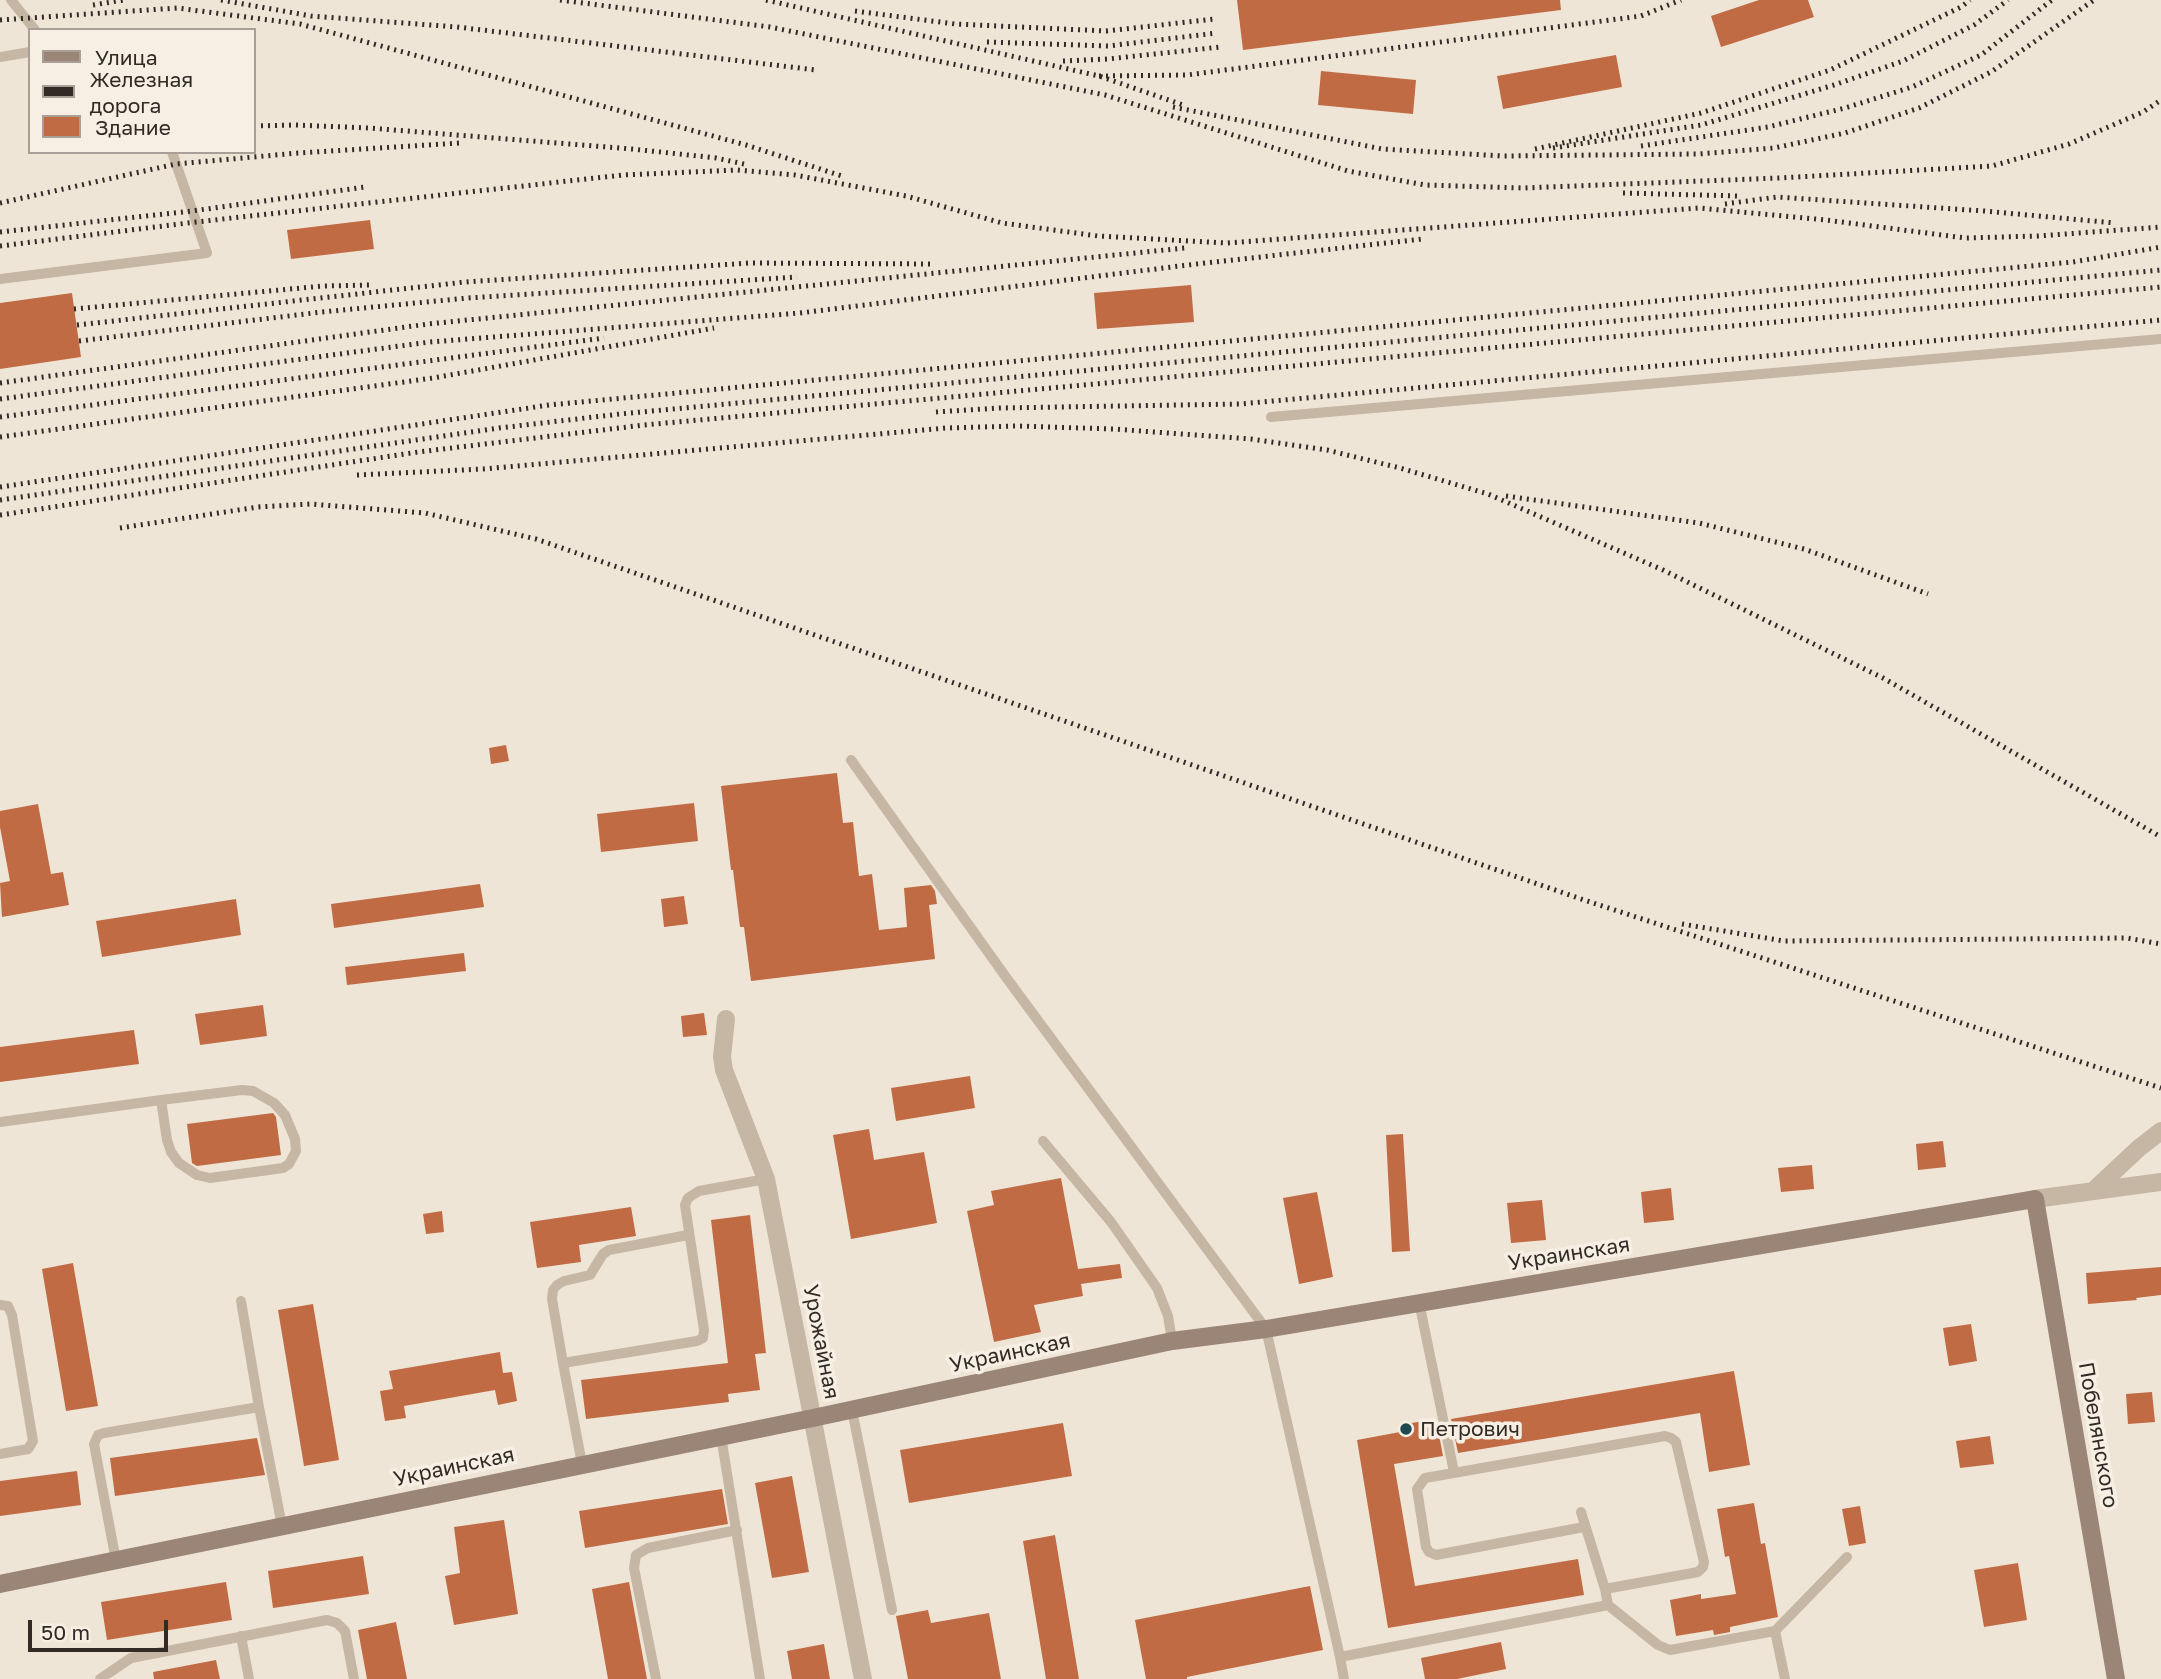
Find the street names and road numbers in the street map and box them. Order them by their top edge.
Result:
street label: Украинская [1506,1232,1632,1276]
street label: Урожайная [798,1283,844,1401]
street label: Украинская [947,1328,1073,1378]
street label: Побелянского [2073,1360,2123,1510]
street label: Украинская [391,1442,517,1492]

